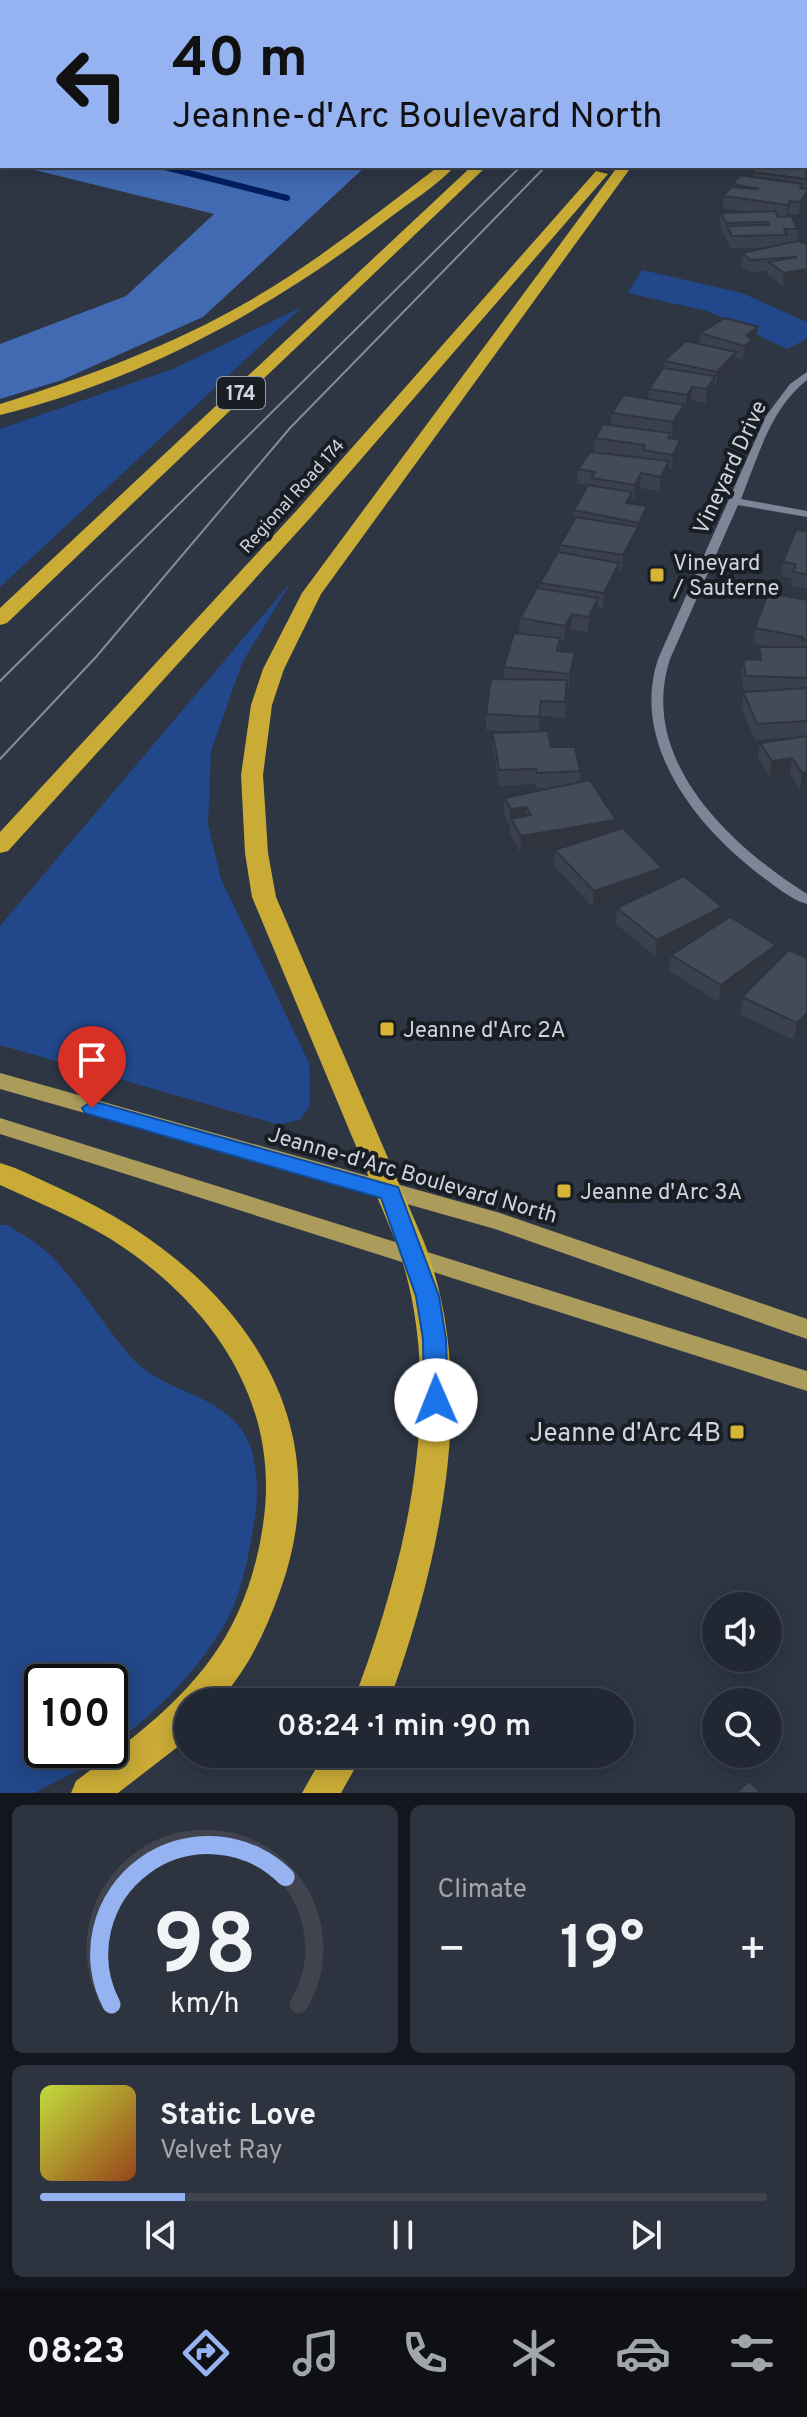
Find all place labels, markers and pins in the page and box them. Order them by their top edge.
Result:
place label: Vineyard / Sauterne [672,551,779,603]
marker: Vineyard / Sauterne [648,566,666,584]
place label: Jeanne d'Arc 2A [403,1018,566,1045]
marker: Jeanne d'Arc 2A [378,1020,396,1038]
pin [58,1026,126,1108]
place label: Jeanne d'Arc 3A [580,1180,742,1207]
marker: Jeanne d'Arc 3A [555,1182,573,1200]
place label: Jeanne d'Arc 4B [529,1418,721,1451]
marker: Jeanne d'Arc 4B [728,1423,746,1441]

